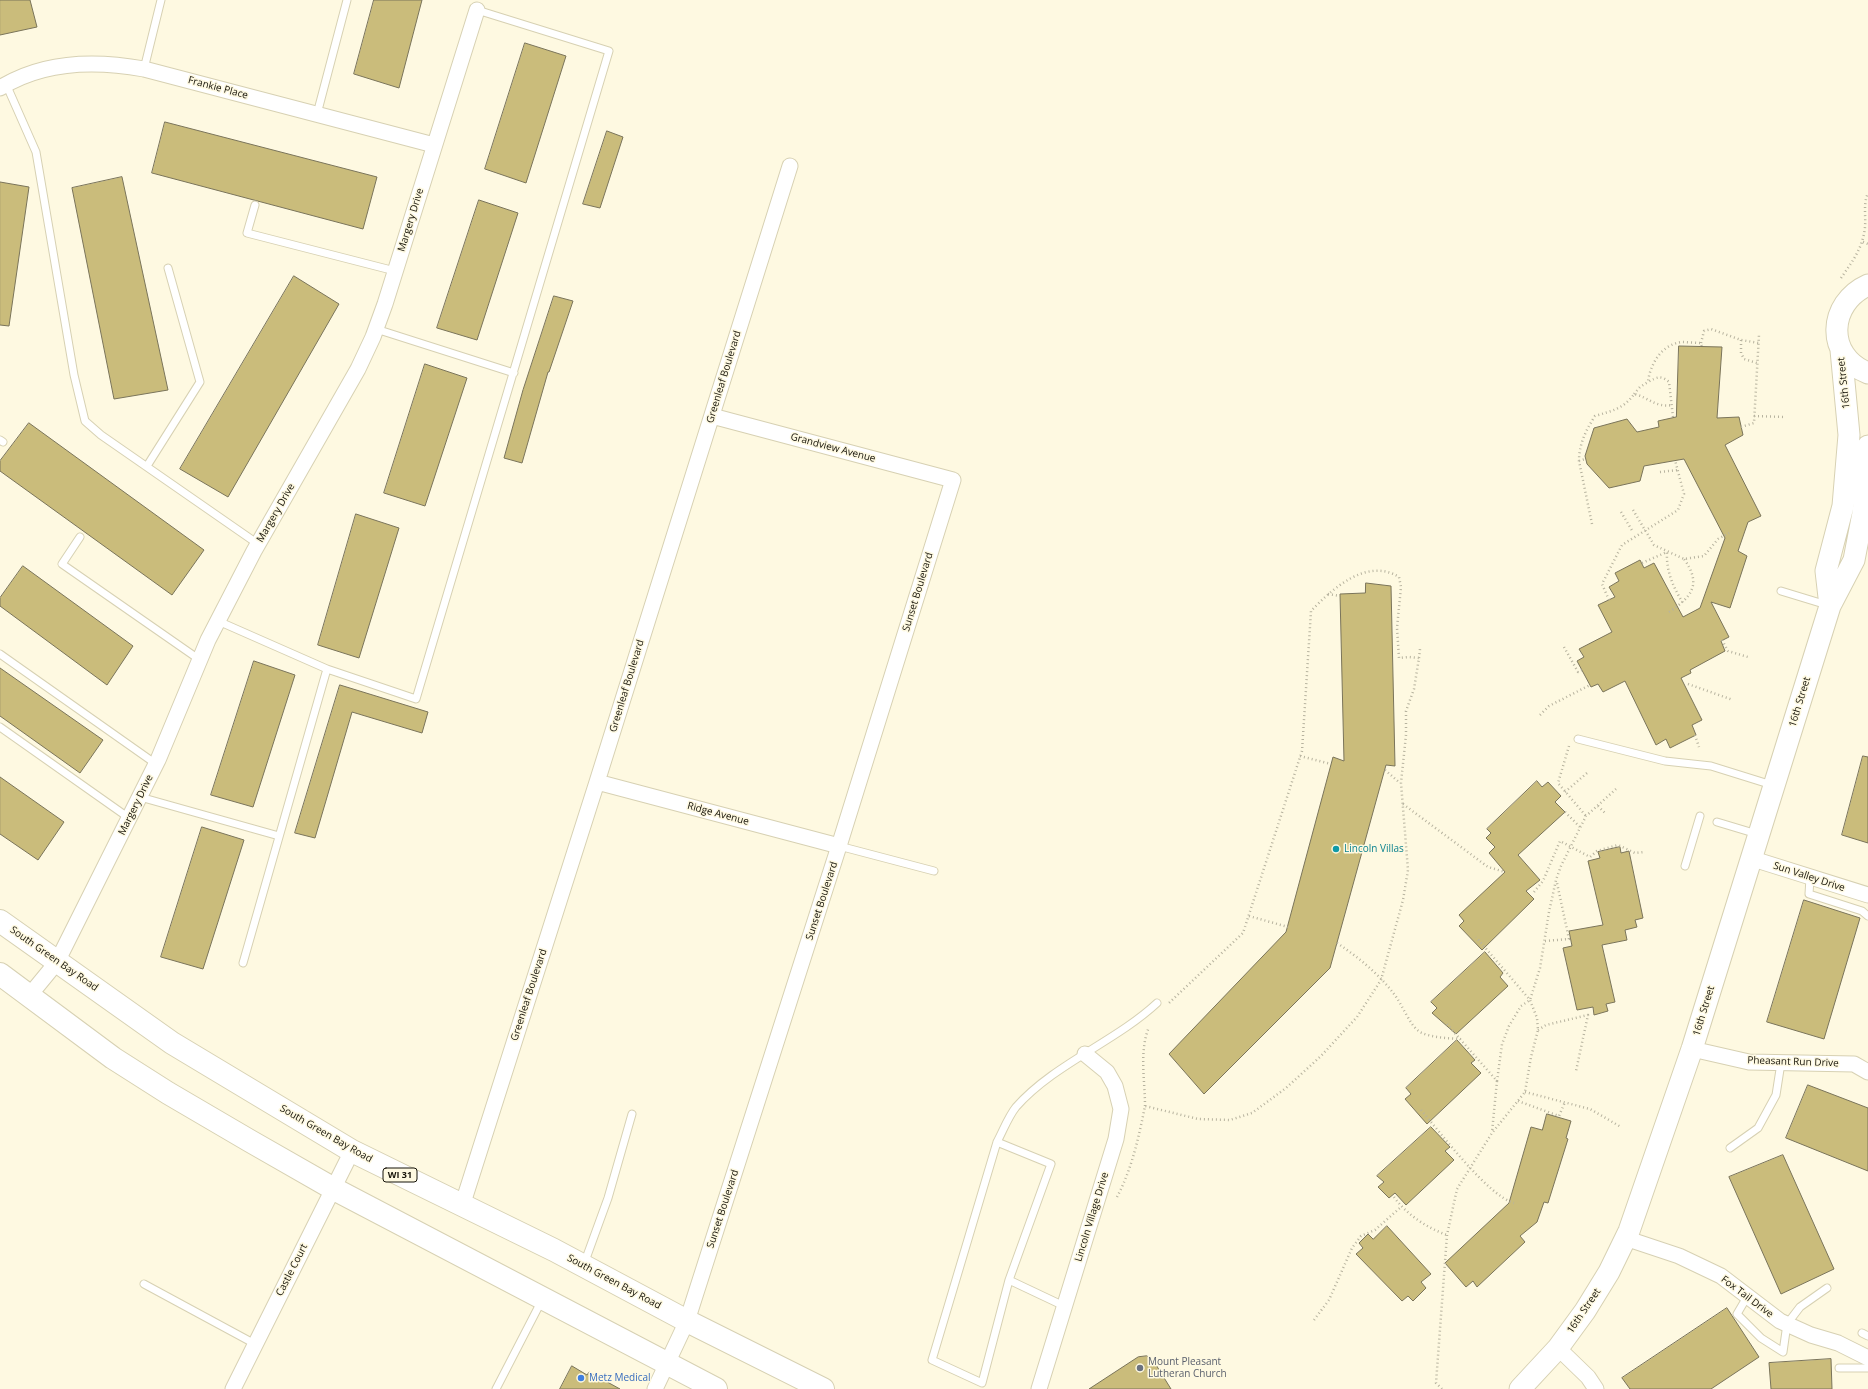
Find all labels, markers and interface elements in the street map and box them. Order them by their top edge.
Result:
street label: Frankie Place [187,74,249,102]
street label: Margery Drive [396,187,426,253]
street label: Greenleaf Boulevard [704,329,744,425]
street label: 16th Street [1835,357,1853,409]
street label: Grandview Avenue [789,431,877,465]
street label: Margery Drive [254,481,298,545]
street label: Sunset Boulevard [900,551,936,633]
street label: Greenleaf Boulevard [607,638,647,734]
street label: 16th Street [1787,676,1813,728]
street label: Margery Drive [116,773,156,837]
street label: Ridge Avenue [686,800,750,828]
place label: Lincoln Villas [1344,843,1404,855]
marker: Lincoln Villas [1331,844,1341,854]
street label: Sunset Boulevard [804,860,840,942]
street label: Sun Valley Drive [1772,860,1846,894]
street label: South Green Bay Road [8,924,100,994]
street label: Greenleaf Boulevard [508,948,550,1042]
street label: 16th Street [1691,985,1717,1037]
street label: Pheasant Run Drive [1747,1054,1839,1070]
street label: South Green Bay Road [278,1103,374,1165]
road number: WI 31 [383,1168,417,1182]
street label: Sunset Boulevard [705,1168,741,1250]
street label: Lincoln Village Drive [1073,1171,1111,1263]
street label: Castle Court [274,1242,310,1298]
street label: South Green Bay Road [565,1252,663,1312]
street label: Fox Tail Drive [1719,1273,1775,1321]
street label: 16th Street [1565,1286,1603,1336]
place label: Mount Pleasant Lutheran Church [1148,1356,1227,1380]
marker: Mount Pleasant Lutheran Church [1135,1363,1145,1373]
place label: Metz Medical [589,1372,651,1384]
marker: Metz Medical [576,1373,586,1383]

